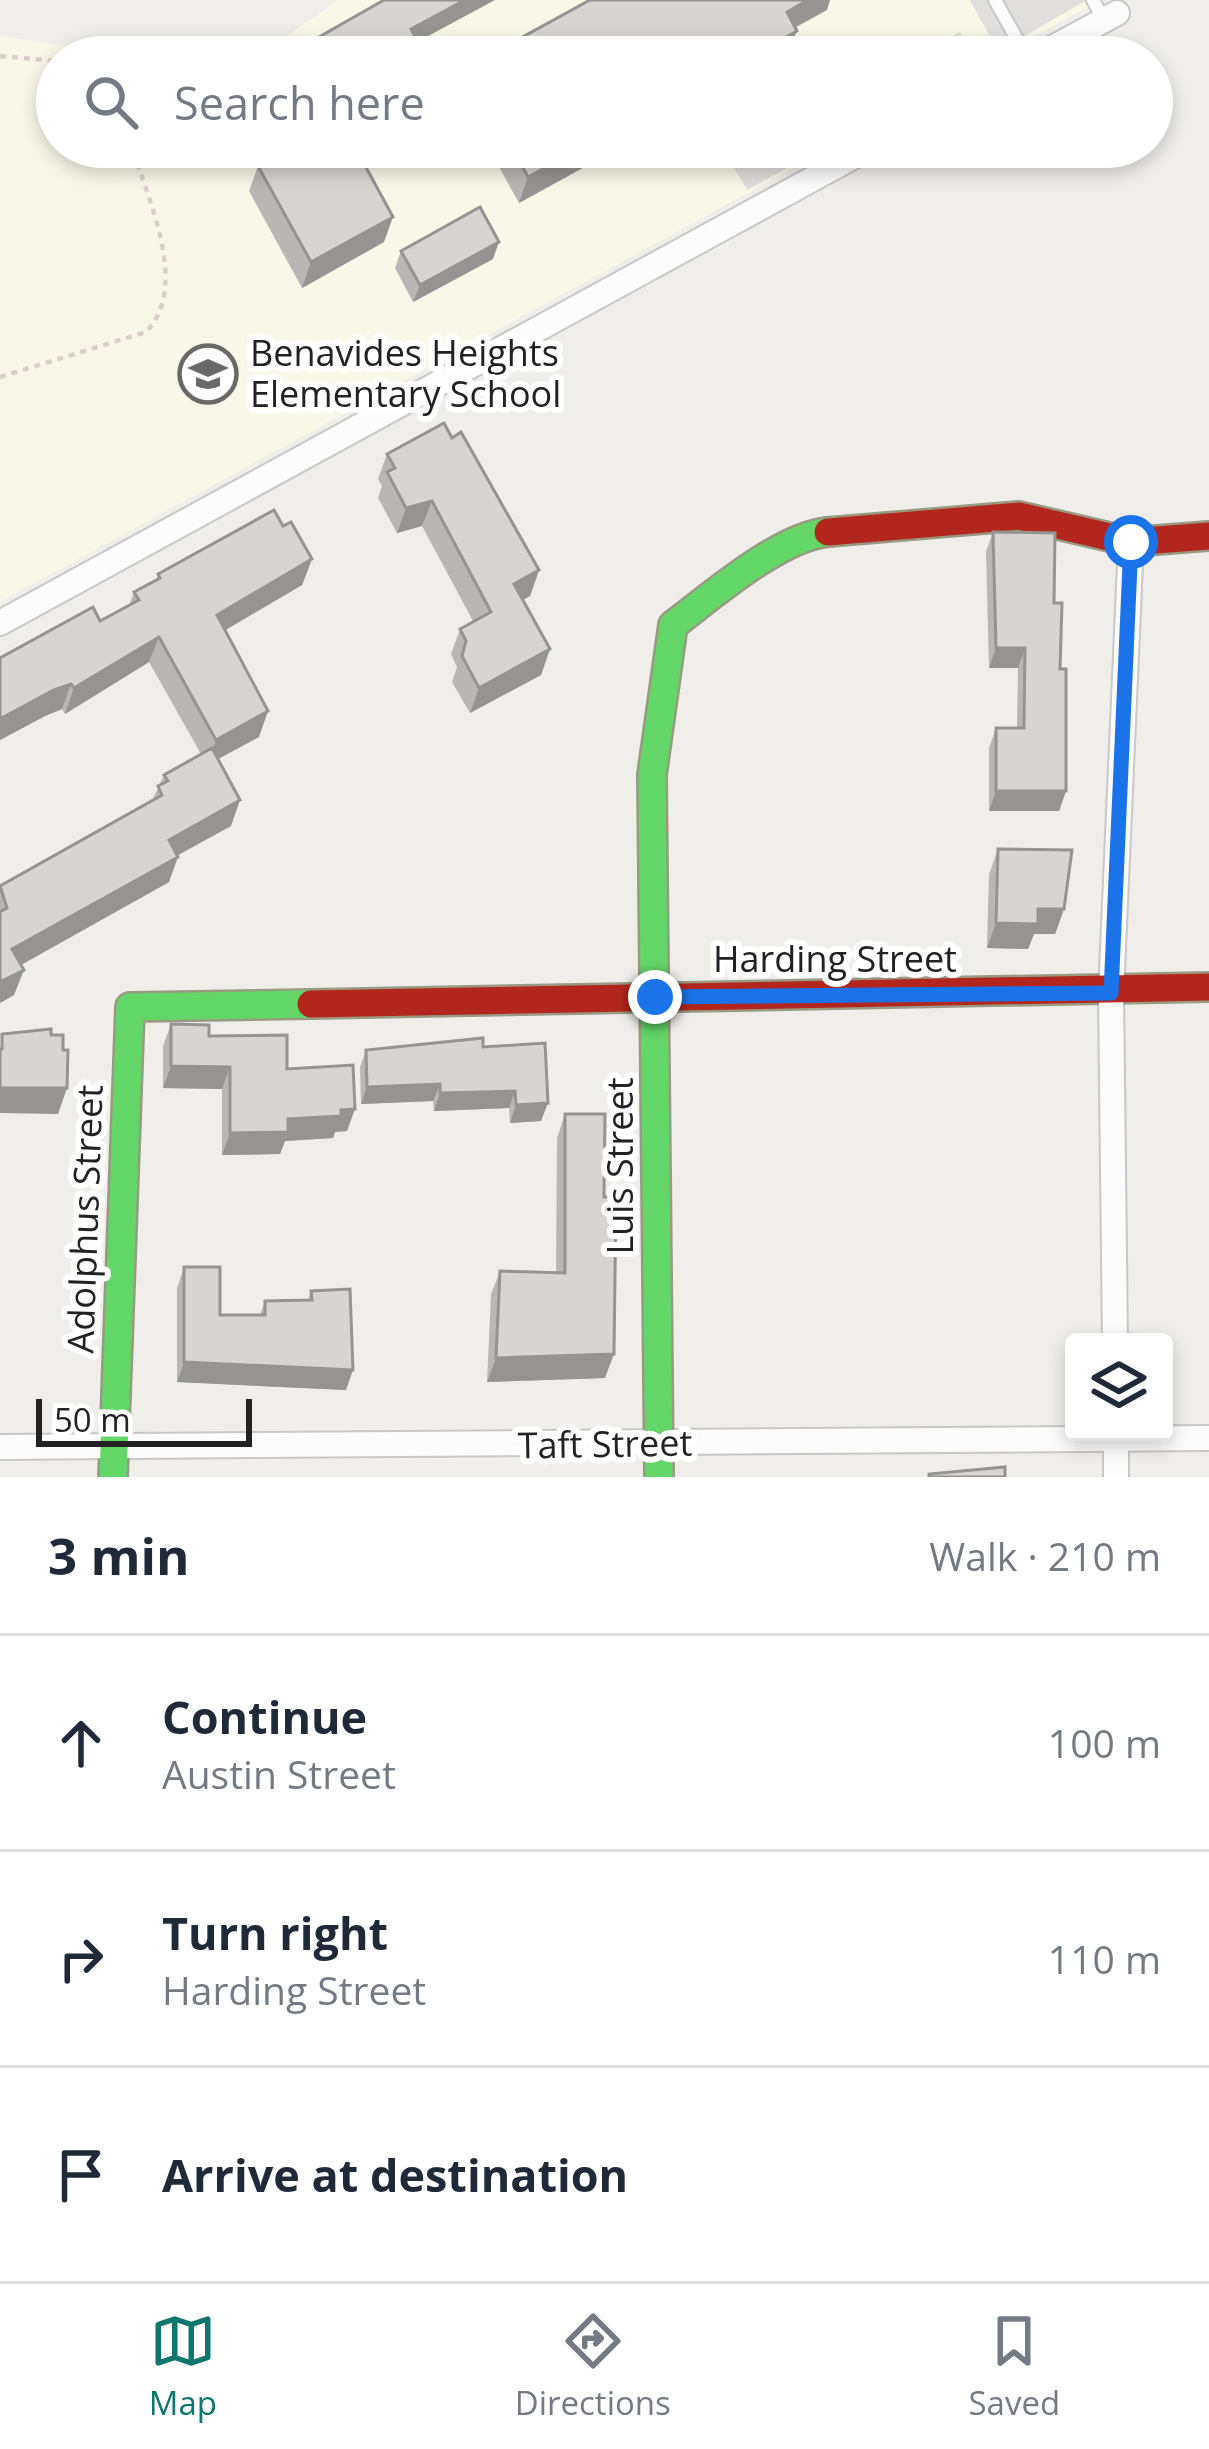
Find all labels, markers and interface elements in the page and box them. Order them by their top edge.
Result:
search box [36,36,1173,168]
icon: search [78,69,144,135]
text: Search here [174,72,425,133]
place label: Benavides Heights Elementary School [250,328,561,418]
school or university icon: Benavides Heights Elementary School [177,343,239,405]
route start [1104,515,1158,569]
street label: Harding Street [713,934,957,983]
route end [628,970,682,1024]
street label: Luis Street [595,1077,644,1255]
street label: Adolphus Street [55,1084,114,1354]
map controls [1065,1333,1173,1441]
button: layers [1065,1333,1173,1441]
scale bar [36,1393,252,1446]
text: 50 m [54,1397,131,1442]
street label: Taft Street [517,1417,693,1470]
text: 3 min [48,1520,190,1590]
text: Walk · 210 m [929,1529,1161,1582]
text: Continue [162,1686,367,1747]
icon: ahead [48,1710,114,1776]
text: 100 m [1048,1716,1161,1769]
text: Austin Street [162,1747,396,1800]
text: Turn right [162,1902,388,1963]
icon: right [48,1926,114,1992]
text: 110 m [1048,1932,1161,1985]
text: Harding Street [162,1963,426,2016]
icon: arrive [48,2142,114,2208]
text: Arrive at destination [162,2144,628,2205]
tab: Map [149,2308,217,2425]
tab: Directions [515,2308,671,2425]
tab: Saved [968,2308,1060,2425]

